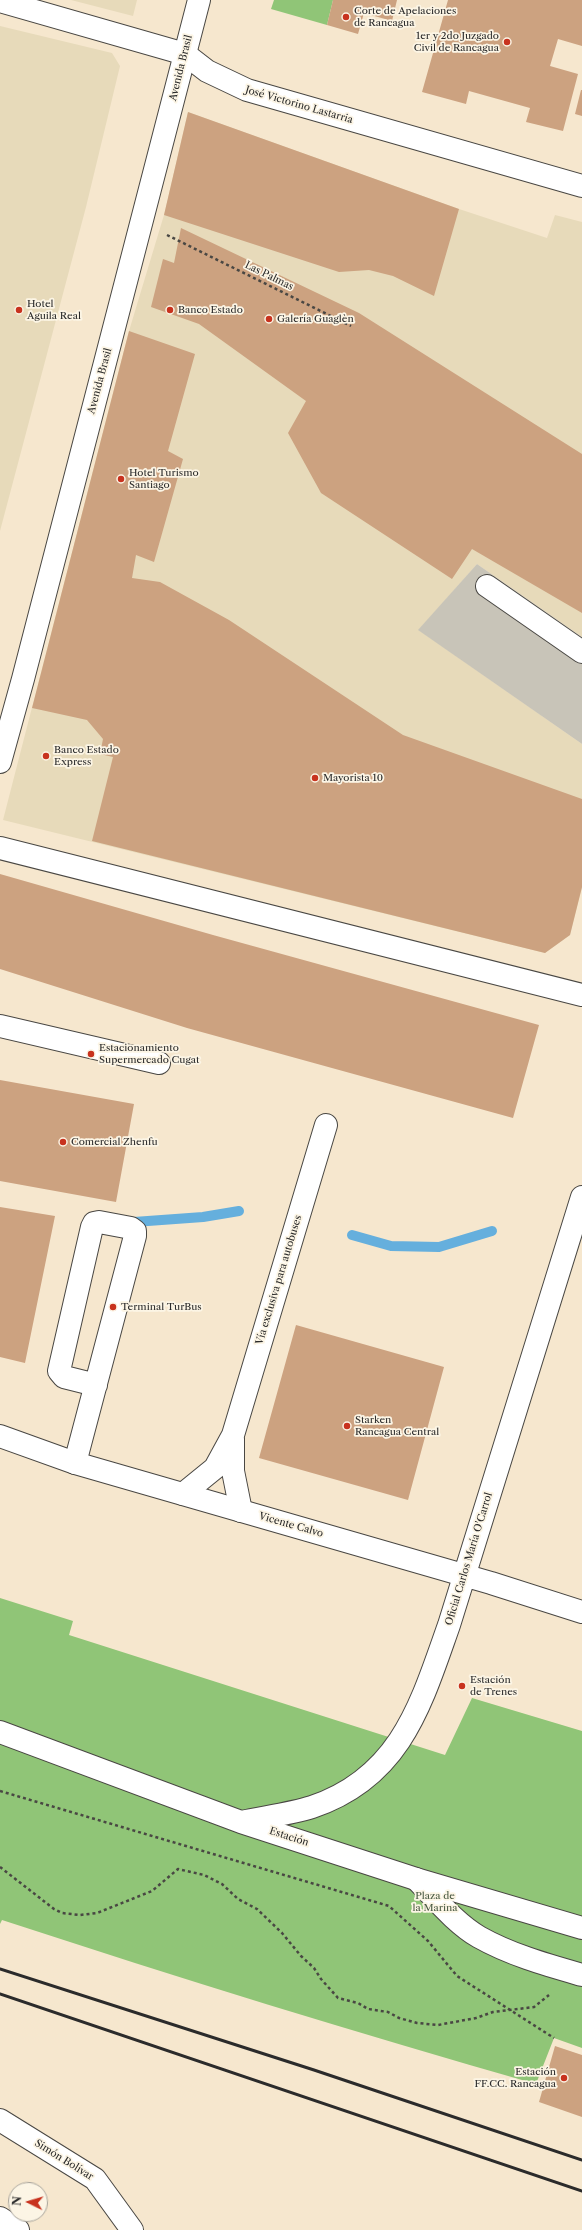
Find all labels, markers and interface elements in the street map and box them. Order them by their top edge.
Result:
place label: Corte de Apelaciones de Rancagua [354,5,456,28]
marker: Corte de Apelaciones de Rancagua [341,12,351,22]
place label: 1er y 2do Juzgado Civil de Rancagua [414,30,499,54]
street label: Avenida Brasil [167,34,195,102]
marker: 1er y 2do Juzgado Civil de Rancagua [502,37,512,47]
street label: José Victorino Lastarria [244,84,354,126]
street label: Las Palmas [243,259,295,293]
place label: Hotel Aguila Real [27,298,81,322]
place label: Banco Estado [178,304,243,316]
marker: Hotel Aguila Real [14,305,24,315]
marker: Banco Estado [165,305,175,315]
place label: Galería Guaglèn [277,313,354,325]
marker: Galería Guaglèn [264,314,274,324]
street label: Avenida Brasil [85,347,115,415]
place label: Hotel Turismo Santiago [129,467,199,490]
marker: Hotel Turismo Santiago [116,474,126,484]
place label: Banco Estado Express [54,744,119,768]
marker: Banco Estado Express [41,751,51,761]
place label: Mayorista 10 [323,772,383,784]
marker: Mayorista 10 [310,773,320,783]
place label: Estacionamiento Supermercado Cugat [99,1042,199,1066]
marker: Estacionamiento Supermercado Cugat [86,1049,96,1059]
place label: Comercial Zhenfu [71,1136,158,1148]
marker: Comercial Zhenfu [58,1137,68,1147]
street label: Vía exclusiva para autobuses [254,1214,304,1346]
place label: Terminal TurBus [121,1301,202,1313]
marker: Terminal TurBus [108,1302,118,1312]
place label: Starken Rancagua Central [355,1414,439,1438]
marker: Starken Rancagua Central [342,1421,352,1431]
street label: Oficial Carlos María O'Carrol [443,1491,495,1627]
street label: Vicente Calvo [257,1510,325,1540]
place label: Estación de Trenes [470,1674,517,1698]
marker: Estación de Trenes [457,1681,467,1691]
street label: Estación [268,1825,310,1849]
park label: Plaza de la Marina [413,1890,457,1914]
place label: Estación FF.CC. Rancagua [475,2066,556,2090]
marker: Estación FF.CC. Rancagua [559,2073,569,2083]
street label: Simón Bolívar [32,2137,96,2183]
north arrow [8,2182,48,2222]
text: N [10,2196,24,2206]

